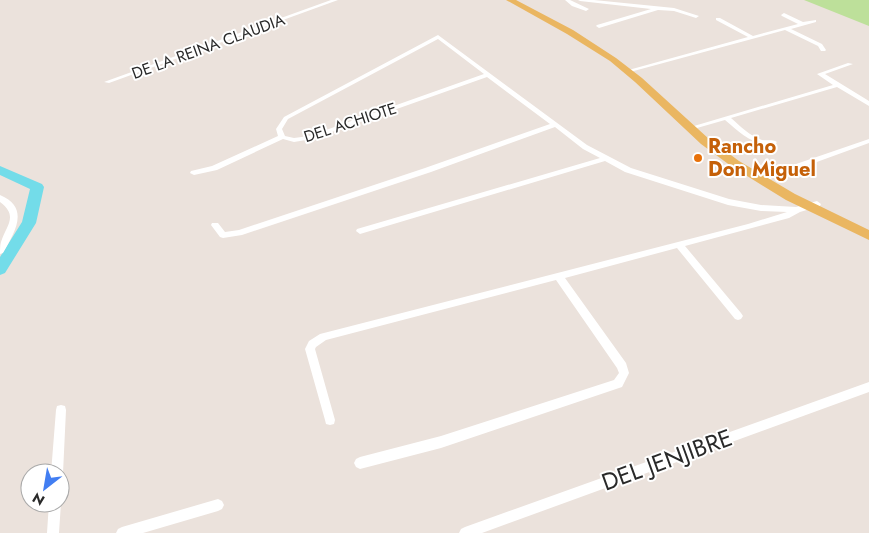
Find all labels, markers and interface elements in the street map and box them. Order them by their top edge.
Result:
street label: DE LA REINA CLAUDIA [128,8,288,85]
street label: DEL ACHIOTE [301,97,400,148]
place label: Rancho Don Miguel [708,132,816,184]
marker: Rancho Don Miguel [692,152,704,164]
street label: DEL JENJIBRE [597,420,737,499]
north arrow [20,463,70,513]
text: N [28,488,48,511]

